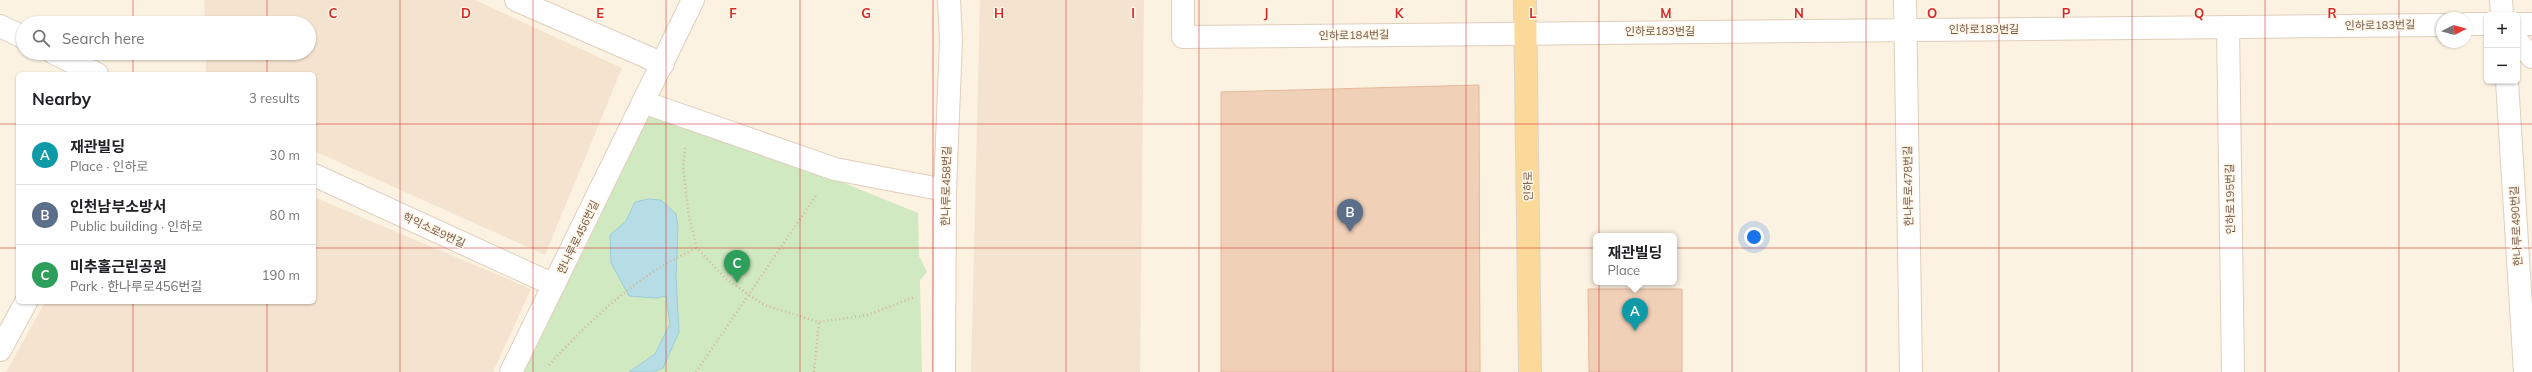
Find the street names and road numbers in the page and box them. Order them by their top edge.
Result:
street label: 인하로183번길 [2345,17,2415,33]
street label: 인하로183번길 [1949,22,2019,36]
street label: 인하로183번길 [1625,24,1695,38]
street label: 인하로184번길 [1319,27,1389,43]
street label: 한나루로458번길 [938,146,954,226]
street label: 한나루로478번길 [1900,146,1916,226]
street label: 인하로195번길 [2222,164,2238,234]
street label: 인하로 [1521,171,1535,201]
street label: 한나루로490번길 [2507,185,2525,267]
street label: 한나루로456번길 [554,198,602,276]
street label: 학익소로9번길 [401,209,467,251]

